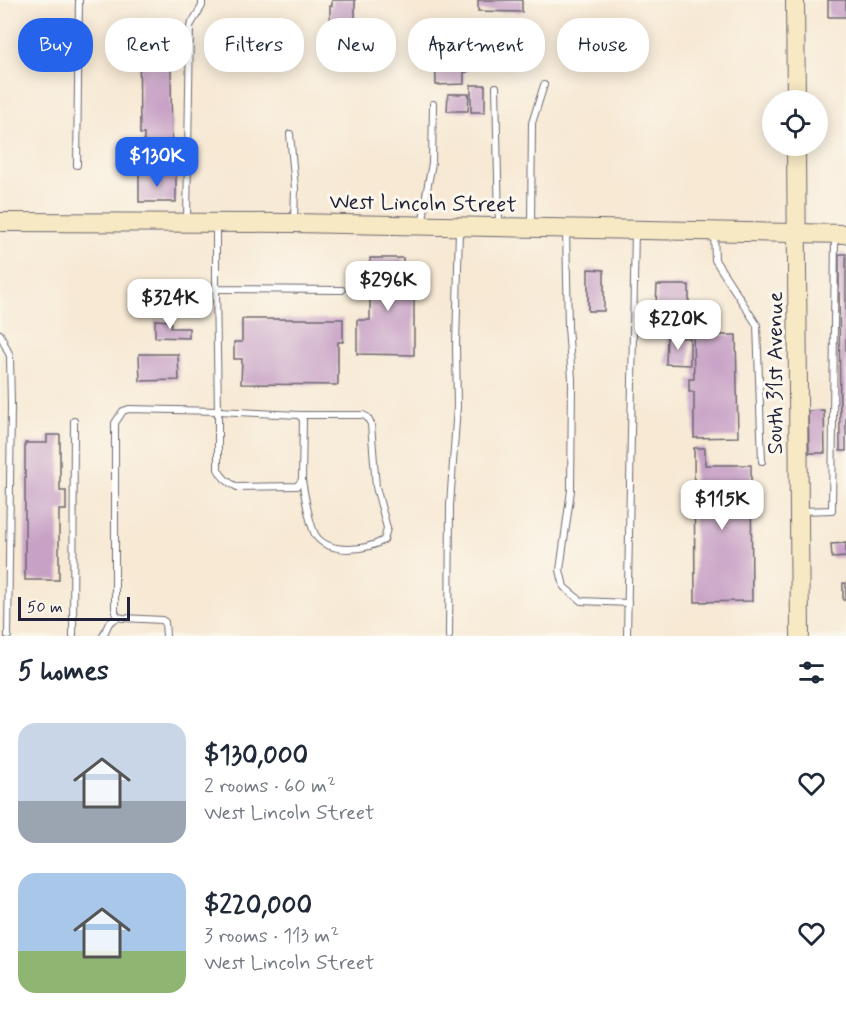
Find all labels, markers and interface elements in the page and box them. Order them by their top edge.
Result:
chip: Buy [18,18,93,72]
chip: Rent [105,18,192,72]
chip: Filters [204,18,304,72]
chip: New [316,18,396,72]
chip: Apartment [408,18,545,72]
chip: House [557,18,649,72]
map controls [762,90,828,156]
button: locate [762,90,828,156]
pin: $130K [115,137,199,188]
text: $130K [129,143,185,170]
street label: West Lincoln Street [329,188,517,220]
pin: $296K [346,261,430,312]
text: $296K [359,267,417,294]
pin: $324K [128,279,212,330]
text: $324K [141,285,199,312]
street label: South 31st Avenue [762,291,790,455]
pin: $220K [636,300,720,351]
text: $220K [649,306,707,333]
pin: $115K [680,480,764,531]
text: $115K [695,486,749,513]
scale bar [18,594,130,622]
text: 50 m [27,597,63,618]
text: 5 homes [18,655,109,689]
icon: filters [795,656,828,689]
text: $130,000 [204,739,308,773]
icon: home [66,747,138,819]
icon: heart [795,767,828,800]
text: 2 rooms · 60 m² [204,773,336,800]
text: West Lincoln Street [204,800,374,827]
text: $220,000 [204,889,312,923]
icon: home [66,897,138,969]
icon: heart [795,917,828,950]
text: 3 rooms · 113 m² [204,923,339,950]
text: West Lincoln Street [204,950,374,977]

